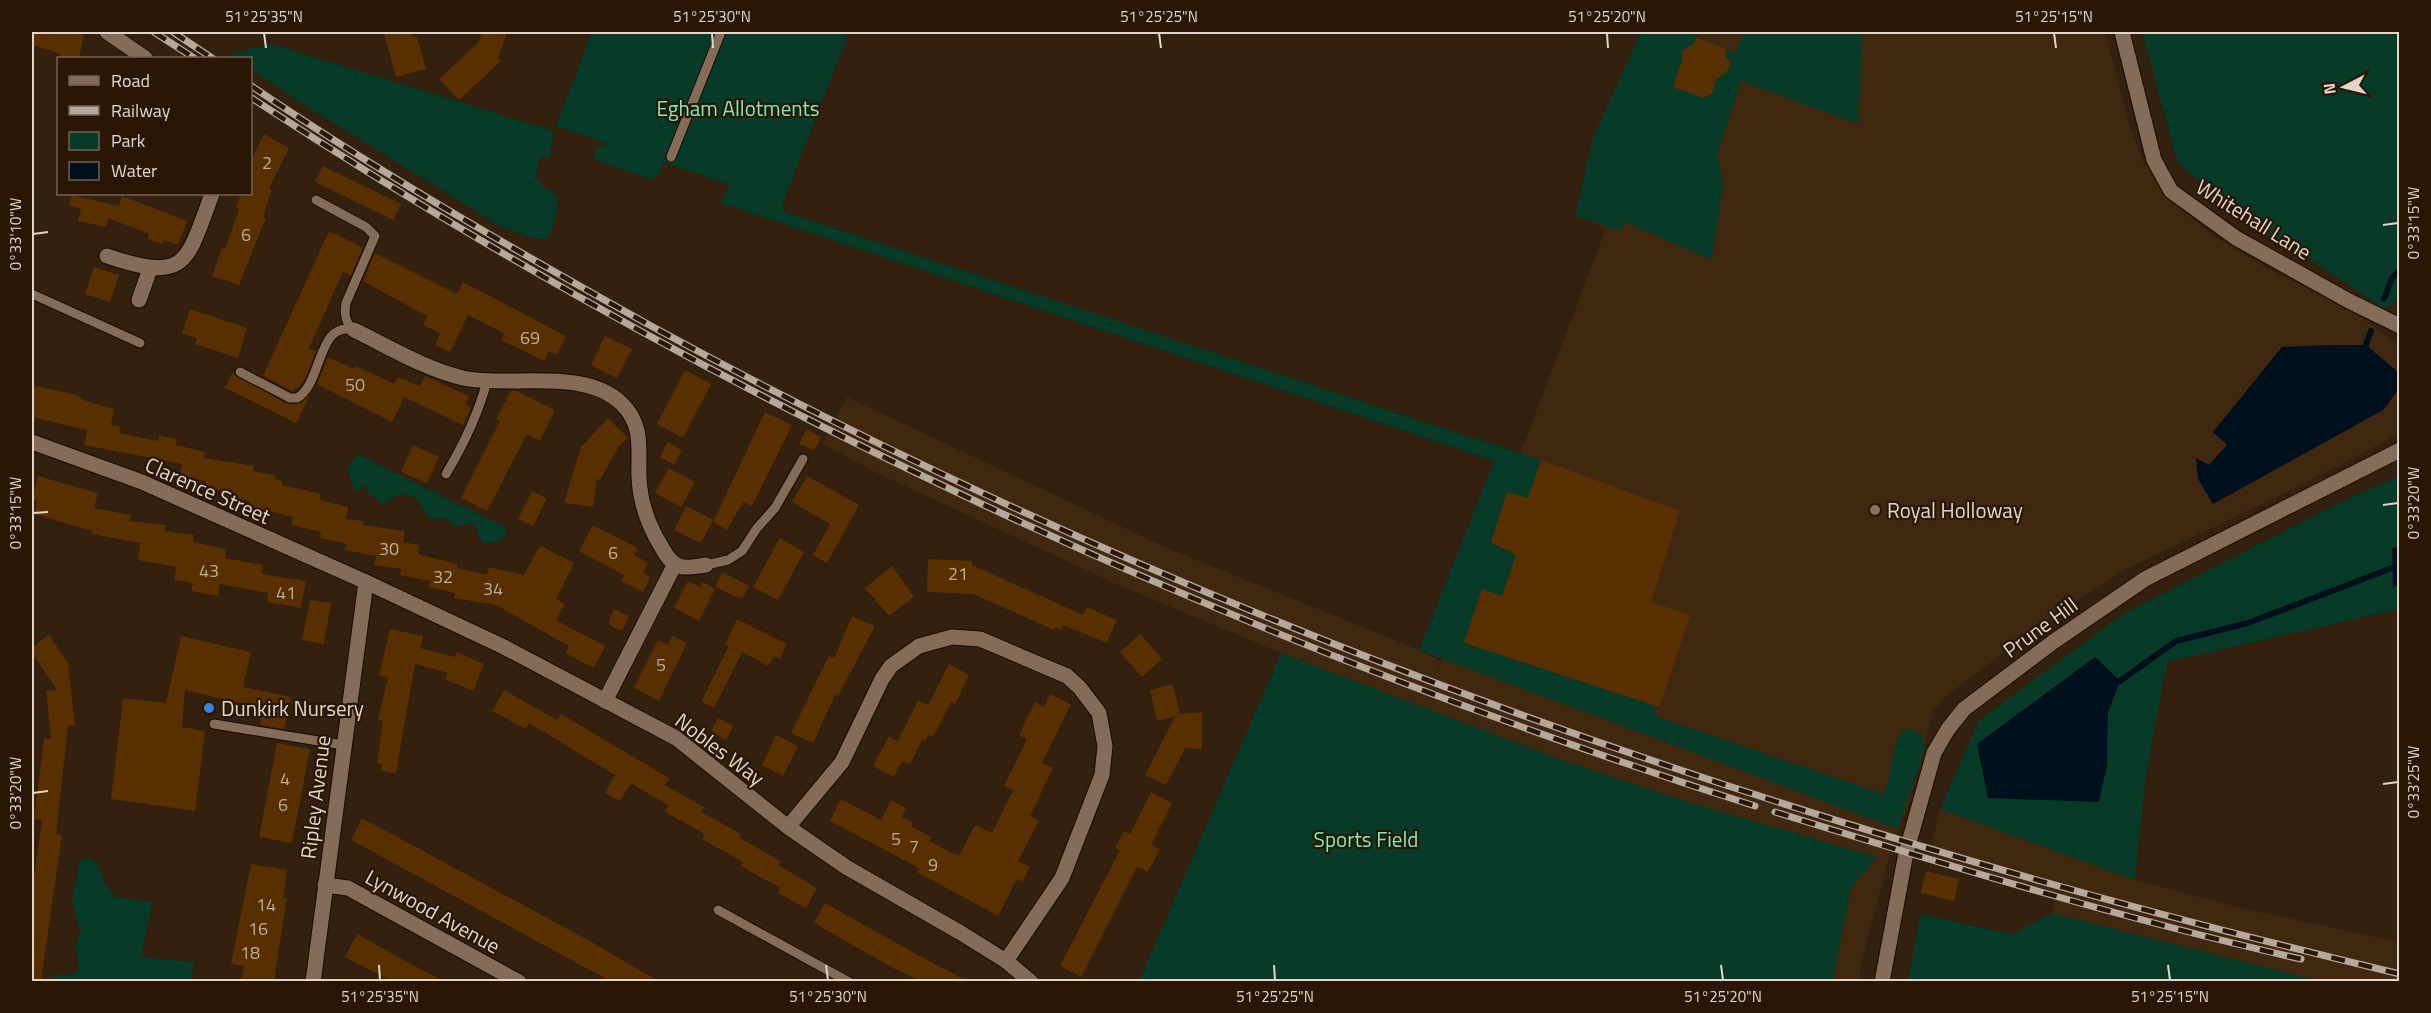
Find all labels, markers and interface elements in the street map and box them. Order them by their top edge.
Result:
text: 51°25'35"N [225,5,303,28]
text: 51°25'30"N [673,5,751,28]
text: 51°25'25"N [1120,5,1198,28]
text: 51°25'20"N [1568,5,1646,28]
text: 51°25'15"N [2015,5,2093,28]
legend [57,57,252,195]
north arrow [2314,57,2374,117]
text: Road [111,67,150,94]
text: N [2317,82,2342,96]
park label: Egham Allotments [656,92,820,124]
text: Railway [111,97,171,124]
text: Park [111,127,146,154]
house number: 2 [262,149,272,176]
text: Water [111,157,157,184]
street label: Whitehall Lane [2190,171,2318,267]
text: 0°33'15"W [2402,187,2425,259]
text: 0°33'10"W [4,198,27,270]
house number: 6 [241,221,251,248]
house number: 69 [520,324,540,351]
house number: 50 [345,371,365,398]
street label: Clarence Street [140,448,276,532]
text: 0°33'20"W [2402,467,2425,539]
text: 0°33'15"W [4,477,27,549]
place label: Royal Holloway [1887,494,2023,526]
marker: Royal Holloway [1868,503,1882,517]
house number: 30 [379,535,399,562]
house number: 6 [608,539,618,566]
house number: 43 [199,557,219,584]
house number: 21 [948,560,968,587]
house number: 32 [433,563,453,590]
house number: 34 [483,575,503,602]
house number: 41 [276,579,296,606]
street label: Prune Hill [1996,589,2084,665]
house number: 5 [656,651,666,678]
place label: Dunkirk Nursery [221,692,364,724]
marker: Dunkirk Nursery [202,701,216,715]
street label: Nobles Way [668,705,772,793]
street label: Ripley Avenue [292,733,338,861]
text: 0°33'25"W [2402,746,2425,818]
text: 0°33'20"W [4,757,27,829]
house number: 4 [280,765,290,792]
house number: 6 [278,791,288,818]
park label: Sports Field [1314,823,1418,855]
house number: 5 [891,825,901,852]
house number: 7 [909,833,919,860]
house number: 9 [928,851,938,878]
street label: Lynwood Avenue [360,861,506,961]
house number: 14 [256,891,276,918]
house number: 16 [248,915,268,942]
house number: 18 [240,939,260,966]
text: 51°25'35"N [341,985,419,1008]
text: 51°25'30"N [789,985,867,1008]
text: 51°25'25"N [1236,985,1314,1008]
text: 51°25'20"N [1684,985,1762,1008]
text: 51°25'15"N [2131,985,2209,1008]

